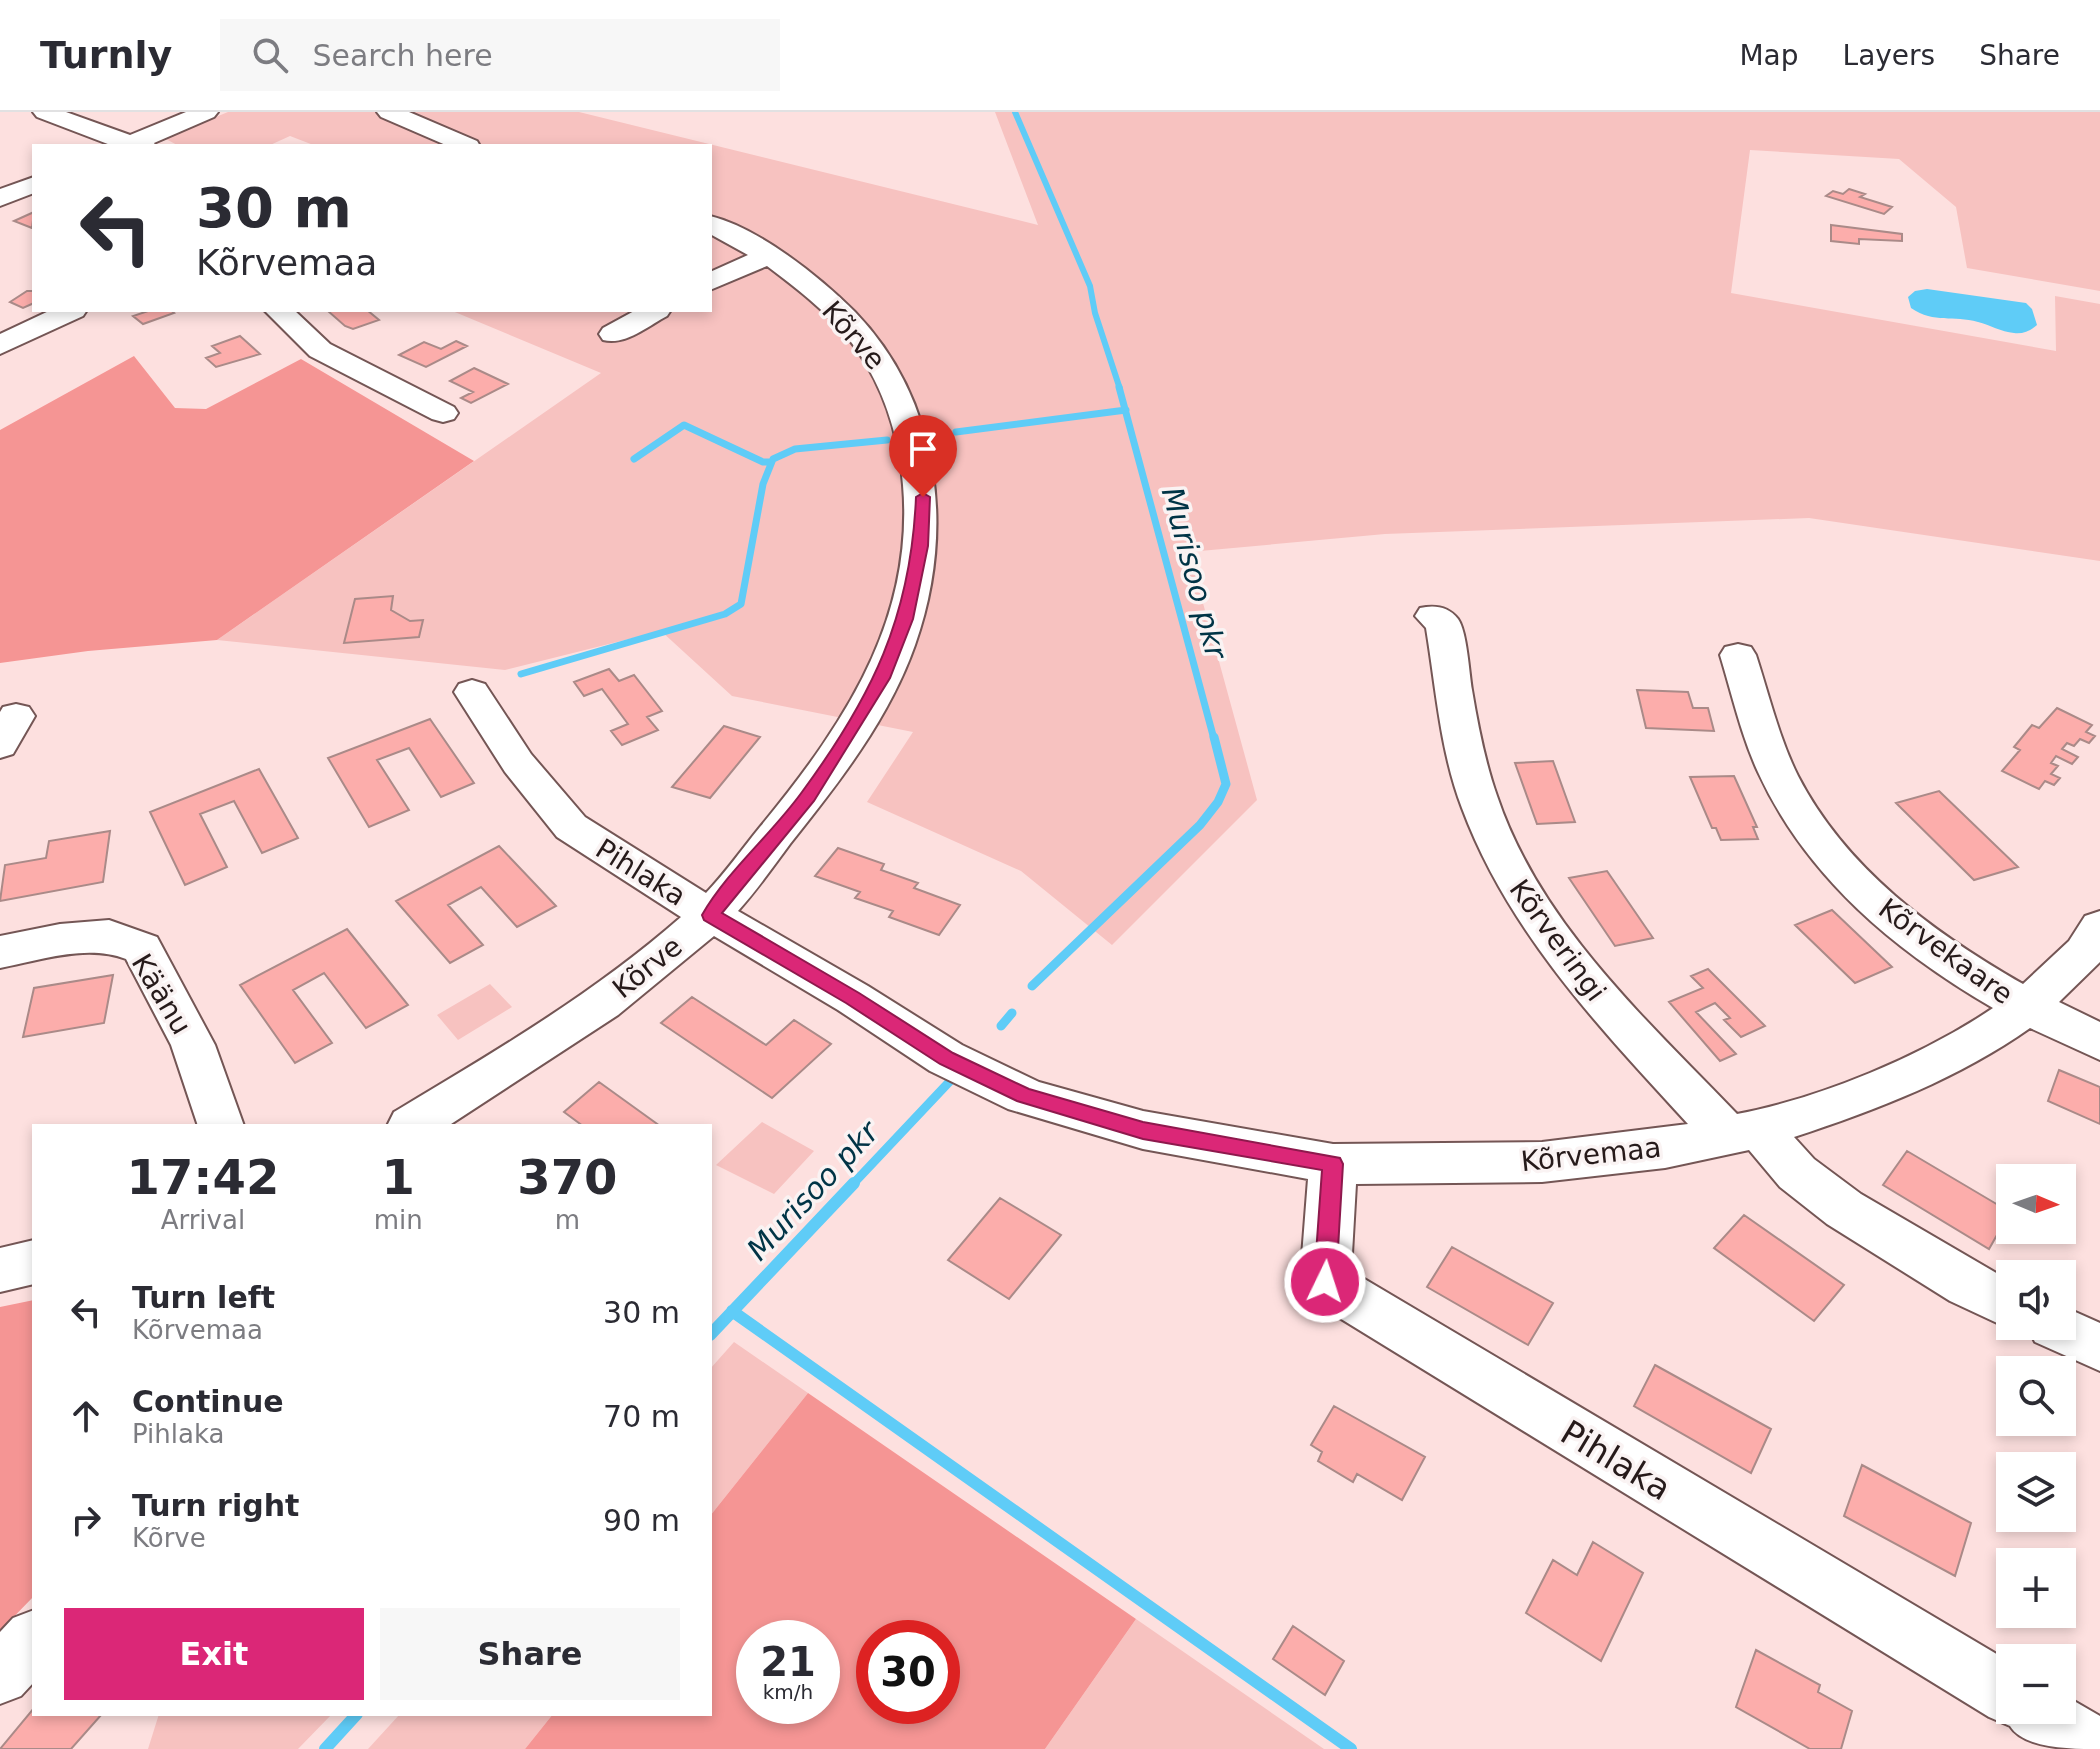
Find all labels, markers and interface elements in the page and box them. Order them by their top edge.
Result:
search box [220,19,780,91]
text: Turnly [40,33,172,77]
icon: search [248,33,292,77]
text: Search here [312,38,493,73]
text: Map [1739,39,1799,72]
text: Layers [1843,39,1935,72]
text: Share [1979,39,2060,72]
text: 30 m [196,175,352,240]
icon: left [64,176,168,280]
text: Kõrvemaa [196,242,377,283]
street label: Kõrve [815,295,892,376]
pin [889,415,957,497]
icon: arrive [901,427,945,471]
water label: Murisoo pkr [1155,483,1235,664]
street label: Pihlaka [590,832,692,913]
street label: Kõrveringi [1503,873,1613,1007]
street label: Kõrvekaare [1872,892,2019,1011]
street label: Kõrve [606,930,689,1005]
street label: Käänu [125,948,198,1040]
water label: Murisoo pkr [740,1113,887,1267]
street label: Kõrvemaa [1519,1131,1663,1178]
text: 17:42 [126,1149,279,1205]
text: 1 [382,1149,415,1205]
text: 370 [517,1149,617,1205]
north arrow [1996,1164,2076,1244]
map controls [1996,1164,2076,1724]
text: Arrival [161,1205,245,1235]
text: min [374,1205,423,1235]
text: m [555,1205,580,1235]
position arrow [1283,1240,1367,1324]
button: sound [1996,1260,2076,1340]
text: Turn left [132,1280,275,1315]
icon: left [64,1290,108,1334]
text: 30 m [603,1295,680,1330]
text: Kõrvemaa [132,1315,263,1345]
button: search [1996,1356,2076,1436]
text: Continue [132,1384,284,1419]
icon: ahead [64,1394,108,1438]
text: 70 m [603,1399,680,1434]
street label: Pihlaka [1554,1412,1678,1508]
text: Pihlaka [132,1419,225,1449]
button: layers [1996,1452,2076,1532]
text: Turn right [132,1488,299,1523]
icon: right [64,1498,108,1542]
text: 90 m [603,1503,680,1538]
text: Kõrve [132,1523,206,1553]
button: + [1996,1548,2076,1628]
button: Exit [64,1608,364,1700]
button: Share [380,1608,680,1700]
speed limit sign: 30 [856,1620,960,1724]
text: 21 [760,1639,816,1685]
button: − [1996,1644,2076,1724]
text: km/h [763,1680,813,1704]

